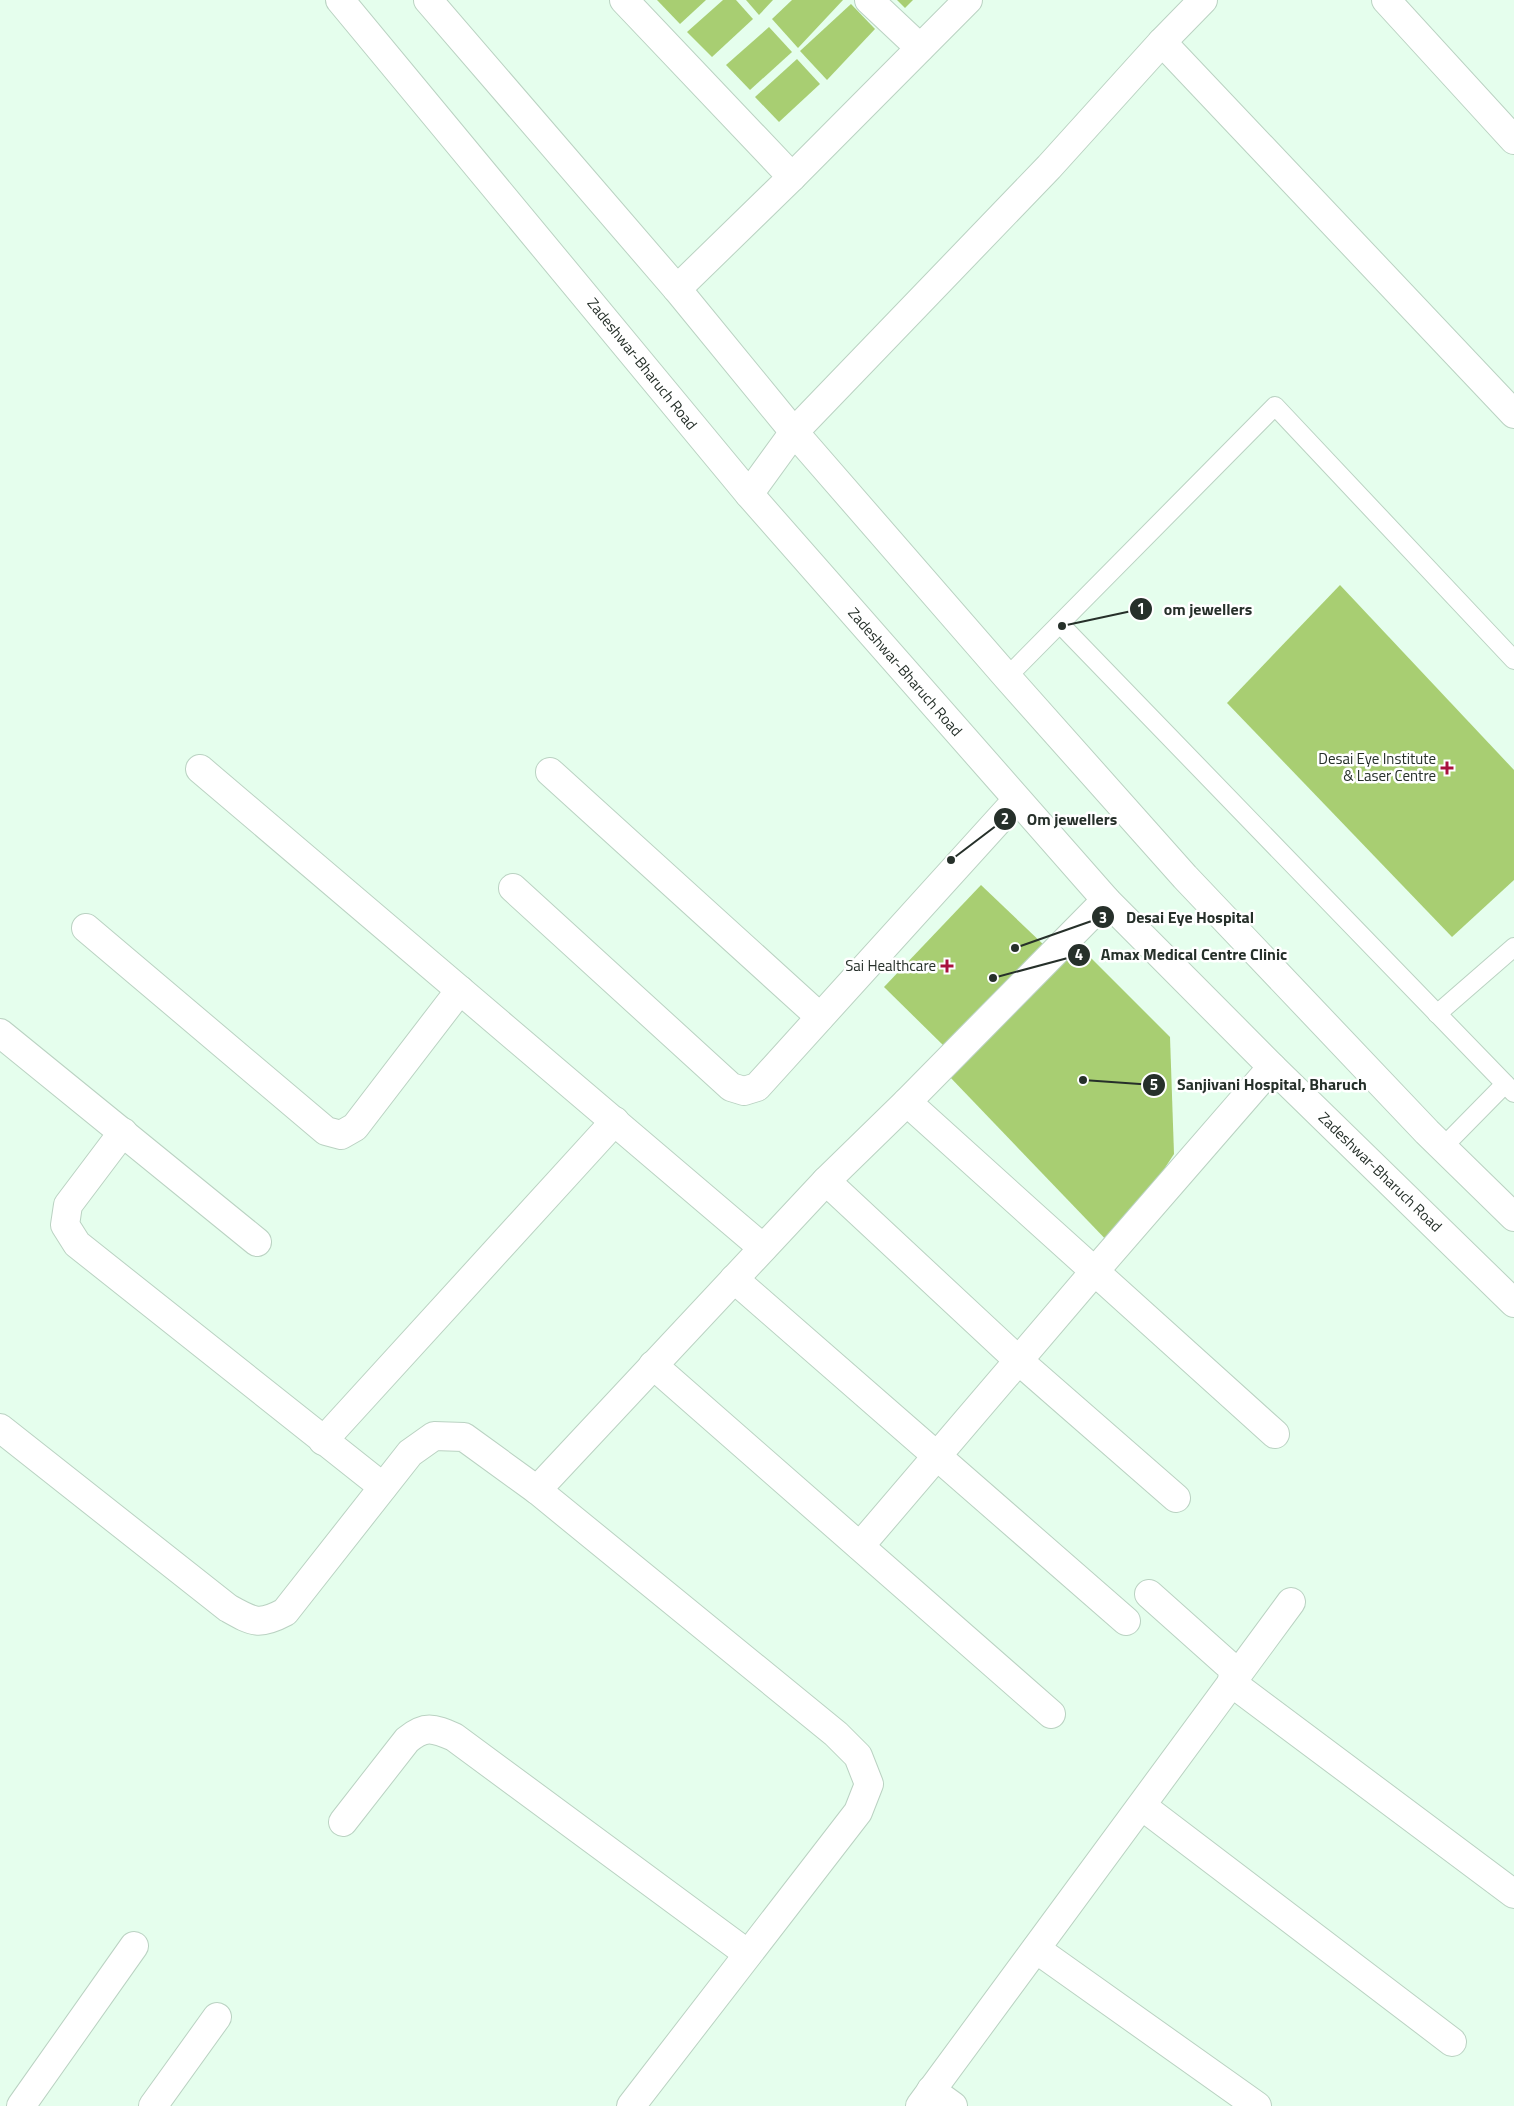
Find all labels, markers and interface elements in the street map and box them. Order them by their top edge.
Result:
street label: Zadeshwar-Bharuch Road [582,293,703,435]
callout: om jewellers [1128,594,1262,625]
text: 1 [1137,597,1145,620]
text: om jewellers [1164,597,1252,621]
street label: Zadeshwar-Bharuch Road [843,602,968,741]
place label: Desai Eye Institute & Laser Centre [1318,747,1436,787]
marker: Desai Eye Institute & Laser Centre [1440,761,1454,775]
callout: Om jewellers [992,804,1128,835]
text: 2 [1001,807,1009,830]
text: Om jewellers [1027,807,1117,831]
callout: Desai Eye Hospital [1090,902,1264,933]
text: Desai Eye Hospital [1126,905,1254,929]
text: 3 [1099,906,1107,929]
callout: Amax Medical Centre Clinic [1066,939,1298,970]
text: Amax Medical Centre Clinic [1101,942,1287,966]
text: 4 [1075,943,1083,966]
place label: Sai Healthcare [845,954,936,977]
marker: Sai Healthcare [940,959,954,973]
callout: Sanjivani Hospital, Bharuch [1142,1069,1377,1100]
text: Sanjivani Hospital, Bharuch [1177,1072,1367,1096]
text: 5 [1150,1073,1158,1096]
street label: Zadeshwar-Bharuch Road [1313,1106,1447,1237]

